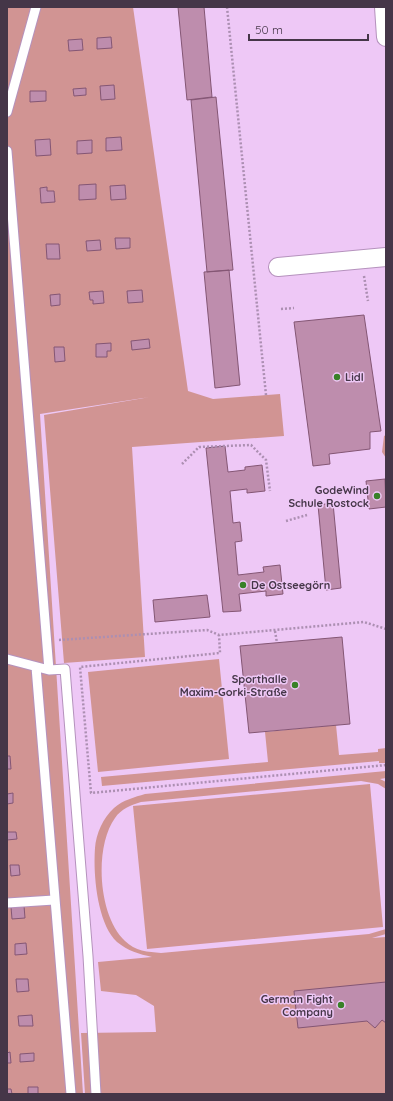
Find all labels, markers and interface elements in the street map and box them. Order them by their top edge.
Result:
scale bar [249,16,368,42]
text: 50 m [255,22,283,37]
place label: Lidl [345,370,364,384]
marker: Lidl [332,372,342,382]
place label: GodeWind Schule Rostock [288,483,369,510]
marker: GodeWind Schule Rostock [372,491,382,501]
place label: De Ostseegörn [251,578,330,592]
marker: De Ostseegörn [238,580,248,590]
place label: Sporthalle Maxim-Gorki-Straße [180,672,287,699]
marker: Sporthalle Maxim-Gorki-Straße [290,680,300,690]
place label: German Fight Company [261,992,333,1019]
marker: German Fight Company [336,1000,346,1010]

